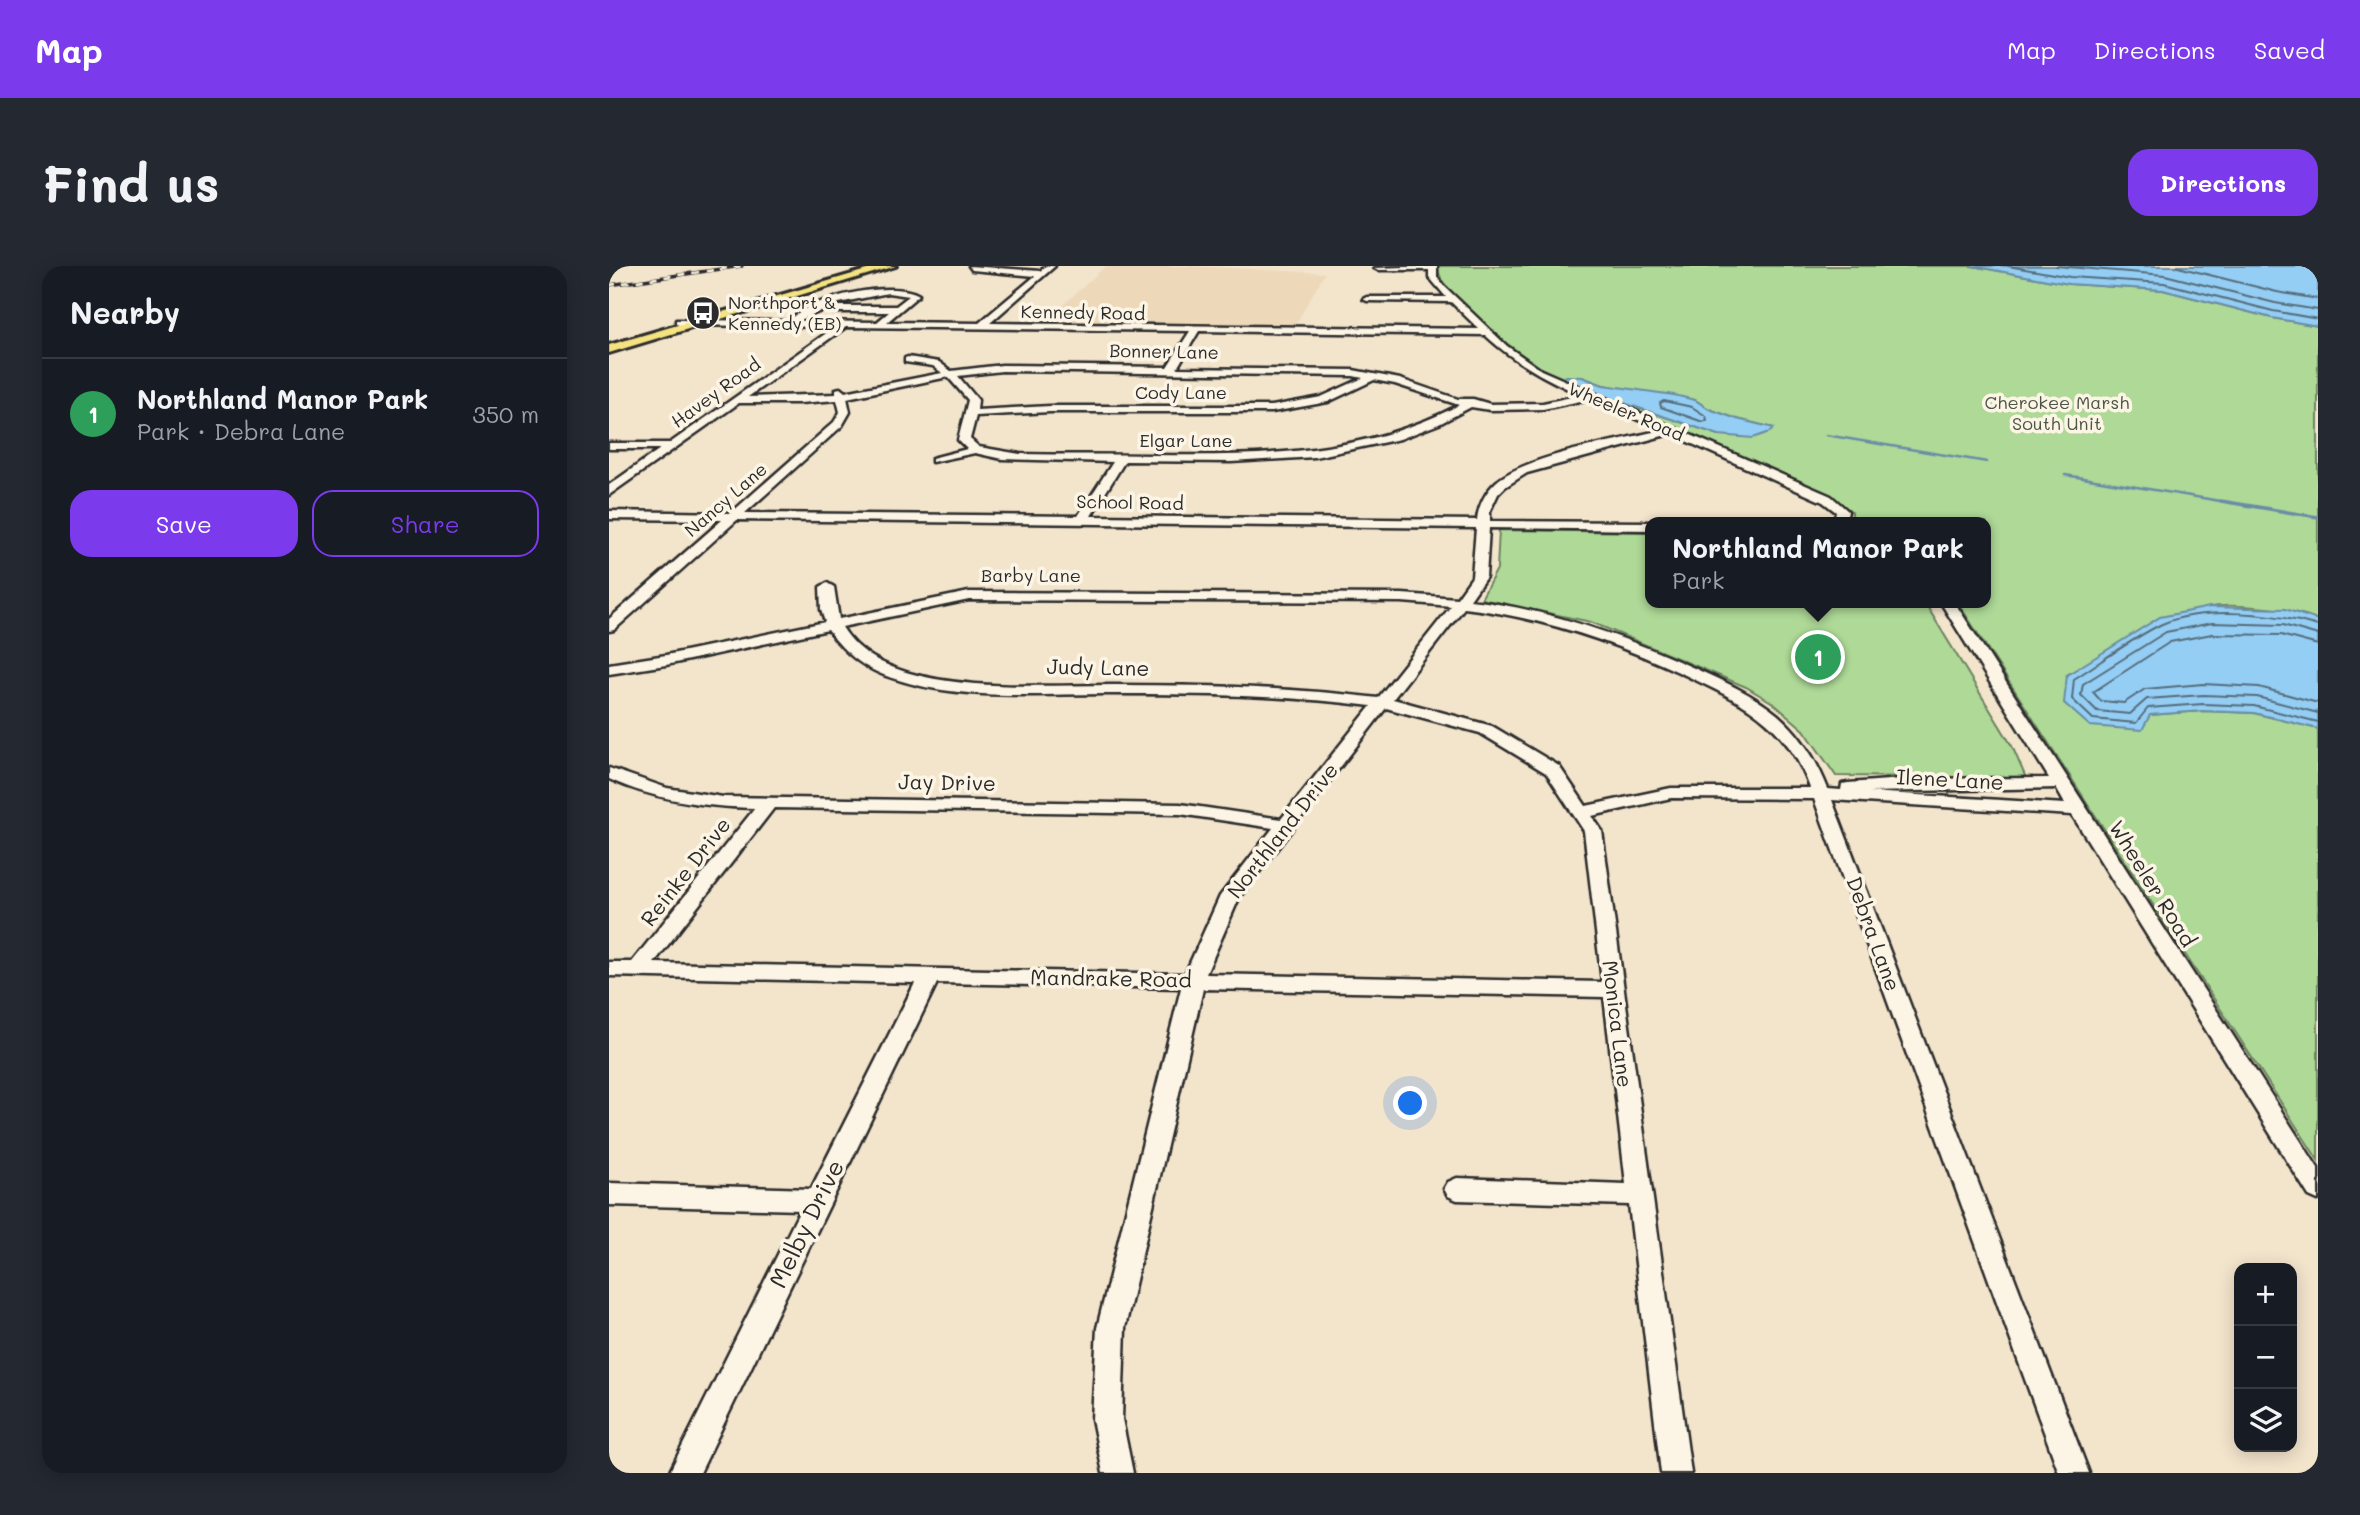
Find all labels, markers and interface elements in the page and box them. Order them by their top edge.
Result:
text: Map [35,28,103,71]
text: Map [2007,34,2056,65]
text: Directions [2094,34,2216,65]
text: Saved [2254,34,2325,65]
button: Directions [2128,149,2318,216]
text: Find us [42,151,220,214]
place label: Northport & Kennedy (EB) [728,290,841,335]
text: Nearby [70,292,180,332]
bus stop icon: Northport & Kennedy (EB) [684,294,722,332]
street label: Kennedy Road [1021,299,1145,325]
street label: Bonner Lane [1109,338,1219,364]
street label: Havey Road [666,352,765,433]
street label: Wheeler Road [1565,376,1688,446]
street label: Cody Lane [1135,380,1227,404]
text: Northland Manor Park [137,382,428,416]
park label: Cherokee Marsh South Unit [1985,390,2129,435]
text: 1 [88,399,98,429]
text: 350 m [472,399,539,429]
text: Park · Debra Lane [137,416,345,446]
street label: Elgar Lane [1139,428,1233,452]
street label: Nancy Lane [679,457,772,542]
street label: School Road [1076,489,1184,515]
button: Save [70,490,298,557]
button: Share [312,490,539,557]
popup [1645,517,1991,608]
text: Northland Manor Park [1672,531,1964,565]
street label: Barby Lane [981,563,1081,587]
text: Park [1672,565,1724,595]
pin: 1 [1795,631,1841,683]
street label: Judy Lane [1046,652,1150,681]
street label: Northland Drive [1220,757,1343,903]
street label: Ilene Lane [1896,762,2005,795]
street label: Jay Drive [898,767,996,796]
street label: Reinke Drive [634,811,736,931]
street label: Wheeler Road [2104,815,2203,951]
street label: Debra Lane [1841,873,1908,994]
street label: Monica Lane [1597,959,1640,1089]
street label: Mandrake Road [1030,963,1192,992]
your location [1393,1086,1427,1120]
street label: Melby Drive [761,1154,850,1293]
map controls [2234,1263,2297,1452]
button: + [2234,1263,2297,1326]
button: − [2234,1326,2297,1389]
button: layers [2234,1389,2297,1452]

